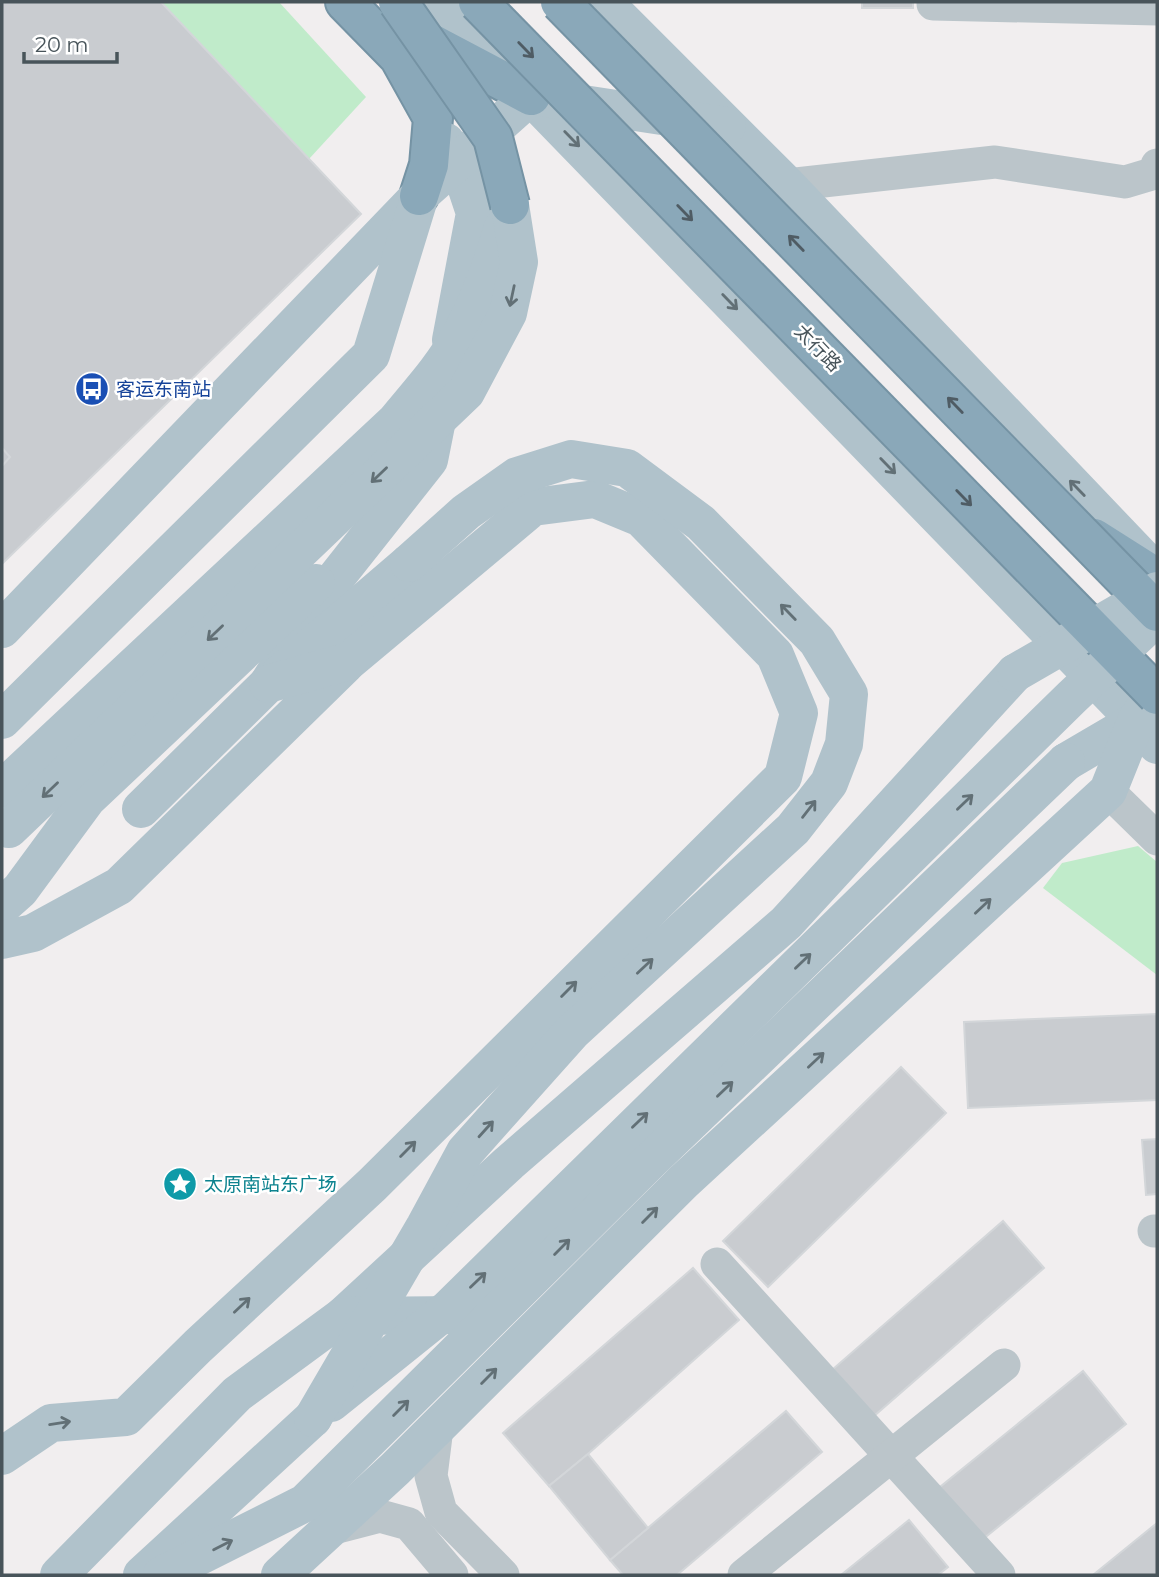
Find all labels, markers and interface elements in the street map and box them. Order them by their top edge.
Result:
scale bar [24,21,117,65]
text: 20 m [35,32,89,57]
one-way arrow [517,42,534,59]
one-way arrow [563,130,580,147]
one-way arrow [676,204,693,221]
one-way arrow [788,235,805,252]
one-way arrow [504,284,518,307]
one-way arrow [722,293,739,310]
street label: 太行路 [790,320,846,376]
bus stop icon: 客运东南站 [73,370,111,408]
place label: 客运东南站 [116,378,211,401]
one-way arrow [947,397,964,414]
one-way arrow [880,457,897,474]
one-way arrow [371,467,388,484]
one-way arrow [1069,480,1086,497]
one-way arrow [956,489,973,506]
one-way arrow [780,603,797,620]
one-way arrow [206,624,223,641]
one-way arrow [42,782,59,799]
one-way arrow [956,793,973,810]
one-way arrow [801,800,816,818]
one-way arrow [974,897,991,914]
one-way arrow [794,953,811,970]
one-way arrow [636,957,653,974]
one-way arrow [560,981,577,998]
one-way arrow [807,1051,824,1068]
one-way arrow [716,1080,733,1097]
one-way arrow [632,1112,649,1129]
one-way arrow [478,1120,494,1138]
one-way arrow [399,1141,416,1158]
place icon: 太原南站东广场 [161,1165,199,1203]
place label: 太原南站东广场 [204,1173,337,1196]
one-way arrow [641,1207,658,1224]
one-way arrow [554,1239,571,1256]
one-way arrow [469,1271,486,1288]
one-way arrow [233,1297,250,1314]
one-way arrow [480,1368,497,1385]
one-way arrow [392,1399,409,1416]
one-way arrow [48,1416,71,1429]
one-way arrow [212,1537,232,1551]

